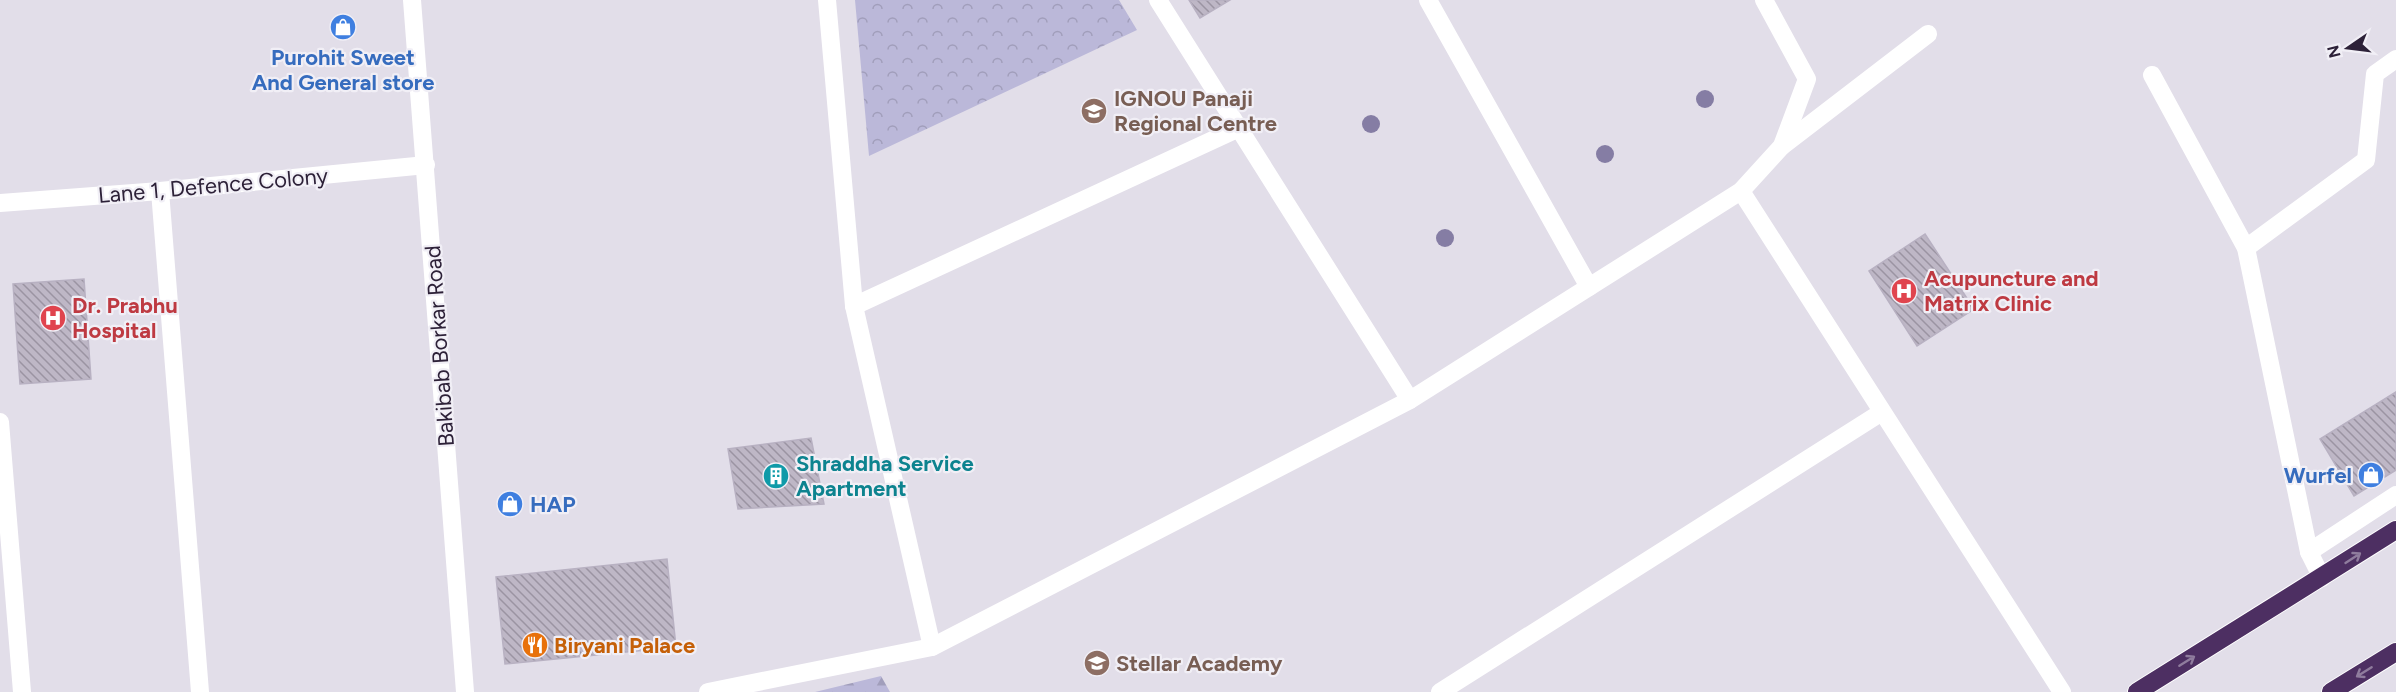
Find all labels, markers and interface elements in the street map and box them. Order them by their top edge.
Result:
shop icon: Purohit Sweet And General store [328,12,358,42]
north arrow [2318,18,2378,78]
text: N [2323,43,2345,60]
place label: Purohit Sweet And General store [252,44,434,96]
place label: IGNOU Panaji Regional Centre [1114,85,1277,137]
school or university icon: IGNOU Panaji Regional Centre [1079,96,1109,126]
street label: Lane 1, Defence Colony [97,162,330,209]
street label: Bakibab Borkar Road [419,244,460,448]
place label: Acupuncture and Matrix Clinic [1924,265,2099,317]
hospital icon: Acupuncture and Matrix Clinic [1889,276,1919,306]
place label: Dr. Prabhu Hospital [72,292,178,344]
hospital icon: Dr. Prabhu Hospital [38,303,68,333]
place label: Shraddha Service Apartment [796,450,974,502]
shop icon: Wurfel [2356,460,2386,490]
building icon: Shraddha Service Apartment [761,461,791,491]
place label: Wurfel [2284,462,2352,489]
shop icon: HAP [495,489,525,519]
place label: HAP [530,491,575,518]
one-way arrow [2344,551,2361,564]
restaurant icon: Biryani Palace [520,630,550,660]
place label: Biryani Palace [554,632,695,659]
school or university icon: Stellar Academy [1082,648,1112,678]
place label: Stellar Academy [1116,650,1283,677]
one-way arrow [2178,655,2195,667]
one-way arrow [2356,666,2373,678]

